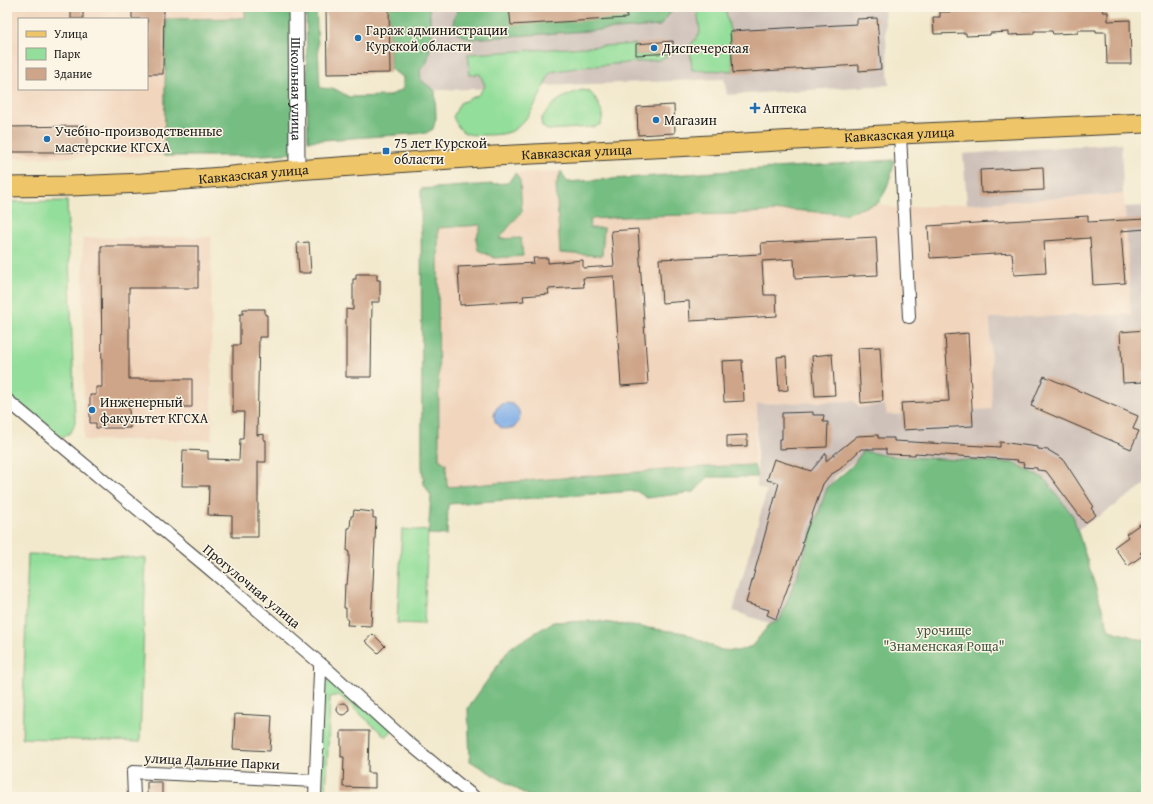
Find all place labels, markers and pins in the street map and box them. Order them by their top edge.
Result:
place label: Гараж администрации Курской области [366,20,508,56]
marker: Гараж администрации Курской области [353,33,363,43]
place label: Диспечерская [661,38,749,58]
marker: Диспечерская [649,43,659,53]
place label: Аптека [763,98,807,118]
marker: Аптека [750,103,760,113]
place label: Магазин [664,110,717,130]
marker: Магазин [651,115,661,125]
place label: Учебно-производственные мастерские КГСХА [55,121,223,157]
place label: 75 лет Курской области [394,133,487,169]
marker: Учебно-производственные мастерские КГСХА [42,134,52,144]
marker: 75 лет Курской области [381,146,391,156]
place label: Инженерный факультет КГСХА [100,392,209,428]
marker: Инженерный факультет КГСХА [87,405,97,415]

